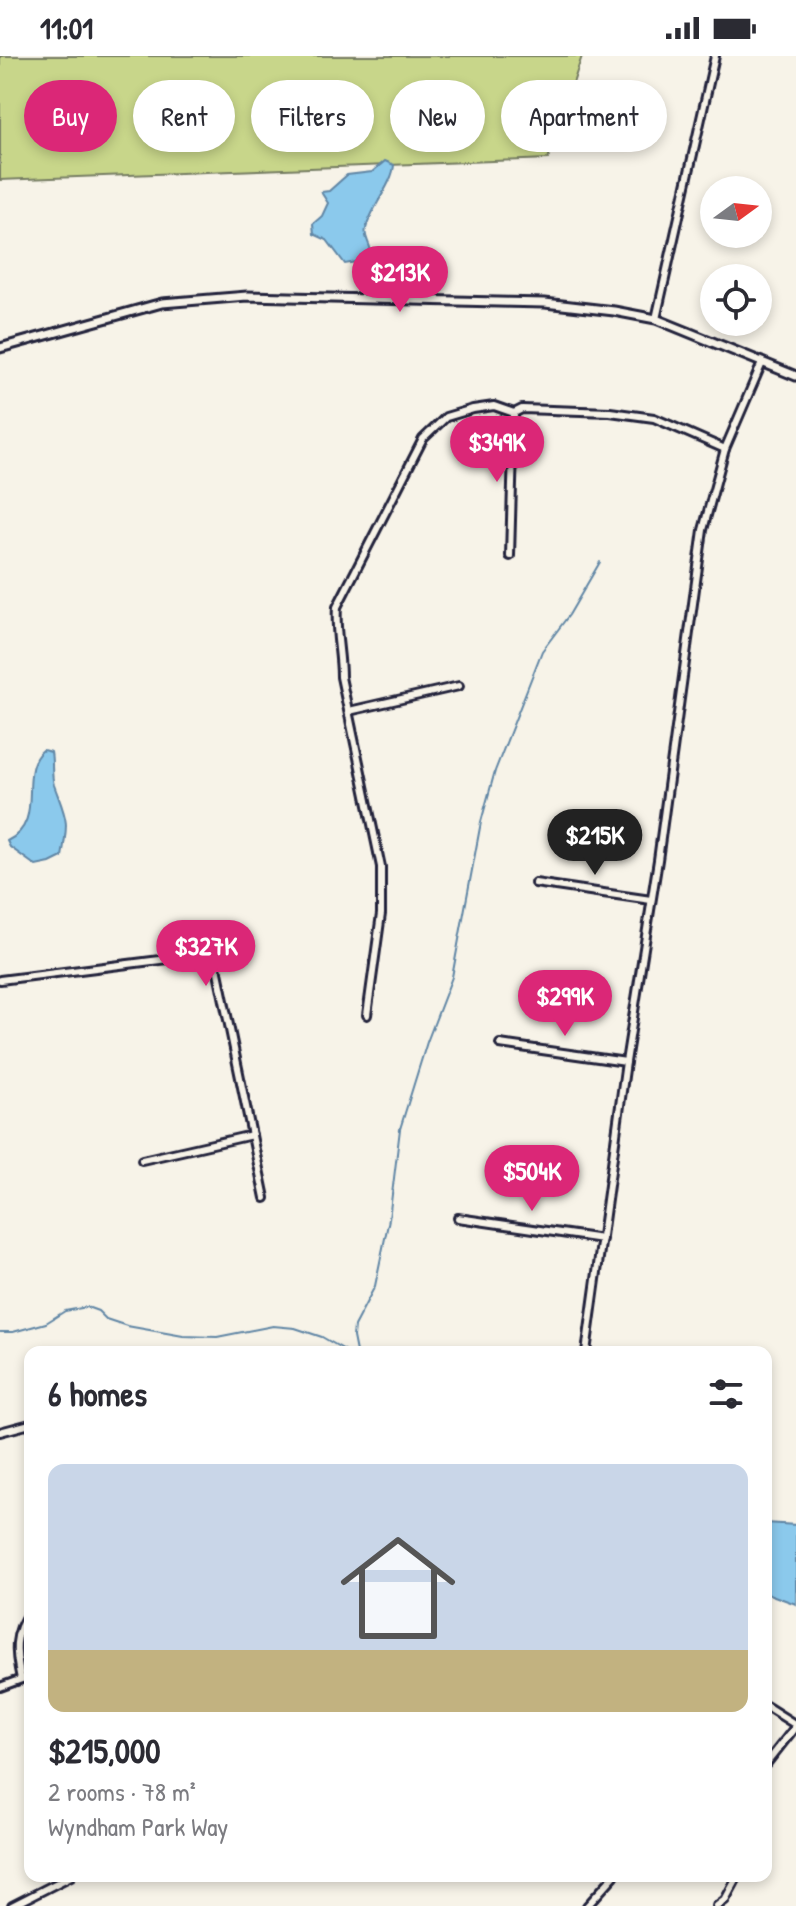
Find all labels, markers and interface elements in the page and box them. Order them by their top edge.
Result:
text: 11:01 [40,8,93,48]
chip: Buy [24,80,117,152]
chip: Rent [133,80,235,152]
chip: Filters [251,80,374,152]
chip: New [390,80,485,152]
chip: Apartment [501,80,667,152]
north arrow [700,176,772,248]
map controls [700,176,772,336]
pin: $213K [344,246,456,314]
text: $213K [370,254,430,289]
button: locate [700,264,772,336]
pin: $349K [441,416,553,484]
text: $349K [468,424,526,459]
pin: $215K [539,809,651,877]
text: $215K [565,817,625,852]
pin: $327K [150,920,262,988]
text: $327K [174,928,238,963]
pin: $299K [509,970,621,1038]
text: $299K [536,978,594,1013]
pin: $504K [476,1145,588,1213]
text: $504K [502,1153,562,1188]
text: 6 homes [48,1371,147,1417]
icon: filters [704,1372,748,1416]
icon: home [326,1516,470,1660]
text: $215,000 [48,1728,160,1774]
text: 2 rooms · 78 m² [48,1774,196,1809]
text: Wyndham Park Way [48,1809,228,1844]

